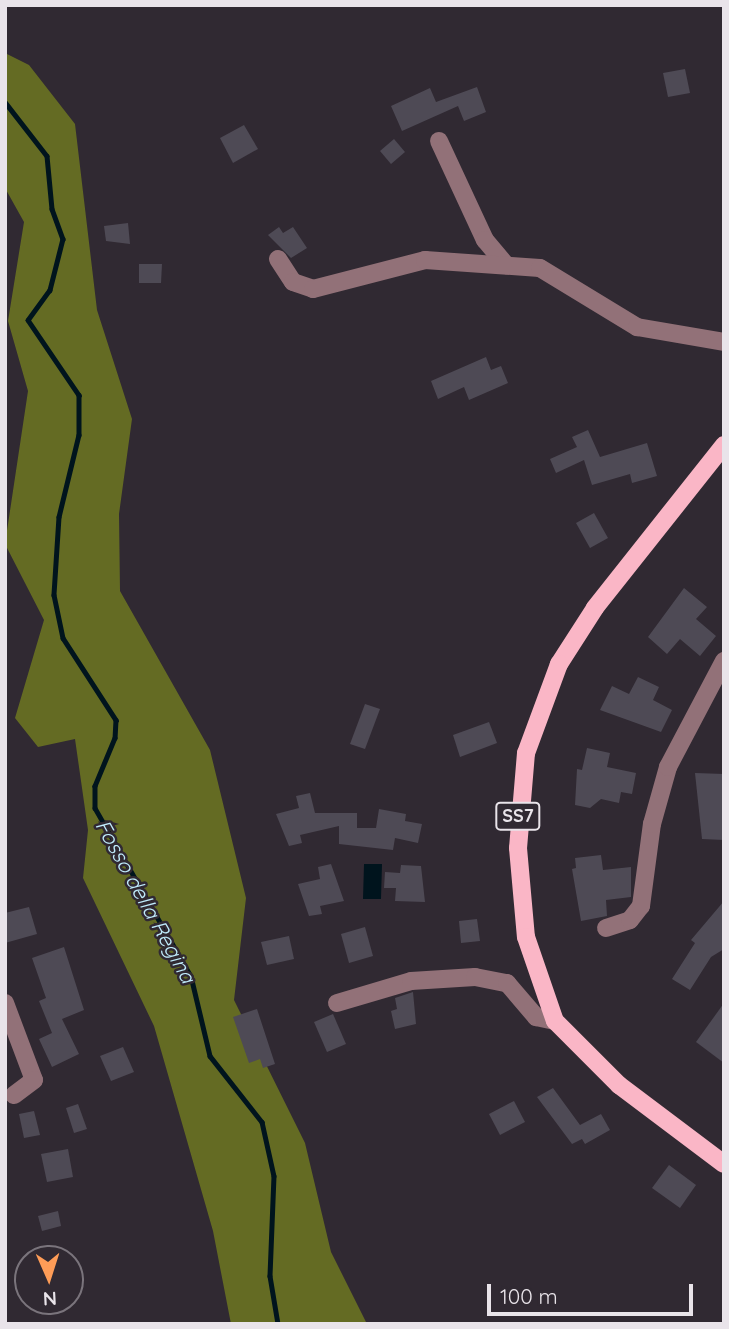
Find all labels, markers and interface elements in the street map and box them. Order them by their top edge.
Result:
road number: SS7 [495,802,541,830]
water label: Fosso della Regina [91,815,201,987]
north arrow [14,1245,84,1315]
scale bar [491,1270,698,1314]
text: 100 m [500,1283,558,1309]
text: N [42,1287,58,1311]

